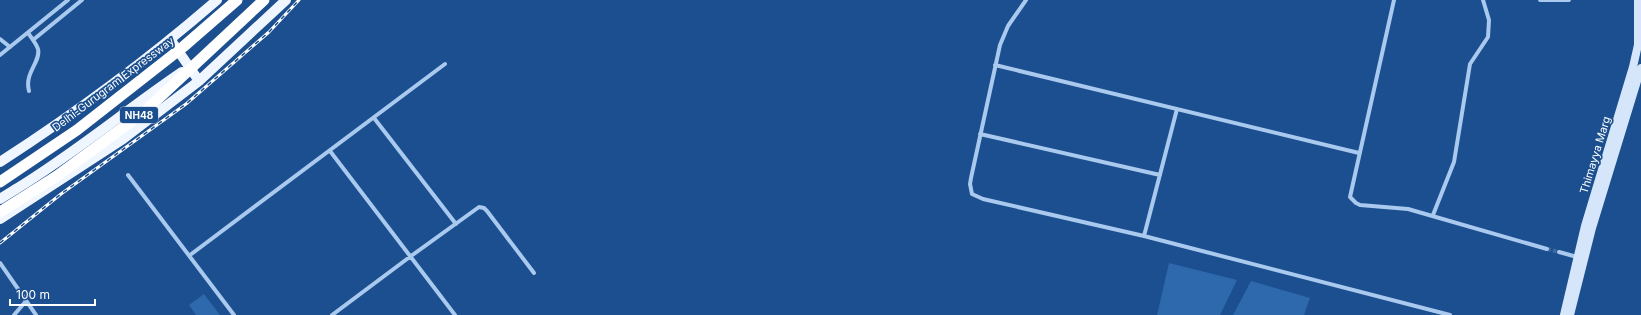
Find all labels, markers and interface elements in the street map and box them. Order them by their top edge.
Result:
street label: Delhi-Gurugram Expressway [49,34,177,134]
road number: NH48 [120,107,158,123]
street label: Thimayya Marg [1577,115,1613,195]
scale bar [10,281,95,307]
text: 100 m [16,287,50,302]

